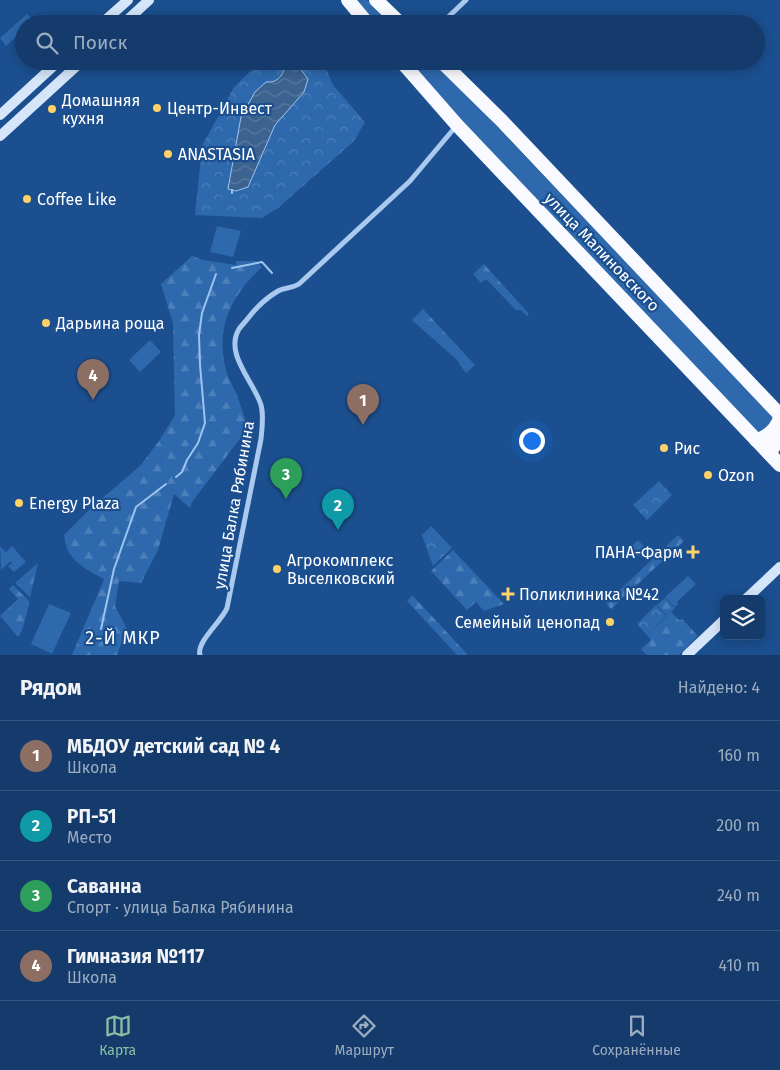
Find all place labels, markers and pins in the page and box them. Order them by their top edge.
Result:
place label: Домашняя кухня [61,91,140,128]
place label: Центр-Инвест [167,99,273,118]
marker: Центр-Инвест [151,102,163,114]
marker: Домашняя кухня [46,103,58,115]
place label: ANASTASIA [178,145,256,164]
marker: ANASTASIA [162,148,174,160]
place label: Coffee Like [37,190,116,209]
marker: Coffee Like [21,193,33,205]
place label: Дарьина роща [55,314,165,333]
marker: Дарьина роща [40,317,52,329]
pin: 4 [77,359,109,400]
pin: 1 [347,384,379,425]
place label: Рис [674,439,701,458]
marker: Рис [658,442,670,454]
pin: 3 [270,458,302,499]
place label: Ozon [718,466,755,485]
marker: Ozon [702,469,714,481]
pin: 2 [322,489,354,530]
place label: Energy Plaza [29,494,120,513]
marker: Energy Plaza [13,497,25,509]
place label: ПАНА-Фарм [595,543,683,562]
marker: ПАНА-Фарм [687,546,699,558]
place label: Агрокомплекс Выселковский [287,551,395,588]
marker: Агрокомплекс Выселковский [271,563,283,575]
place label: Поликлиника №42 [519,585,659,604]
marker: Поликлиника №42 [501,587,515,601]
place label: Семейный ценопад [455,613,600,632]
marker: Семейный ценопад [604,616,616,628]

